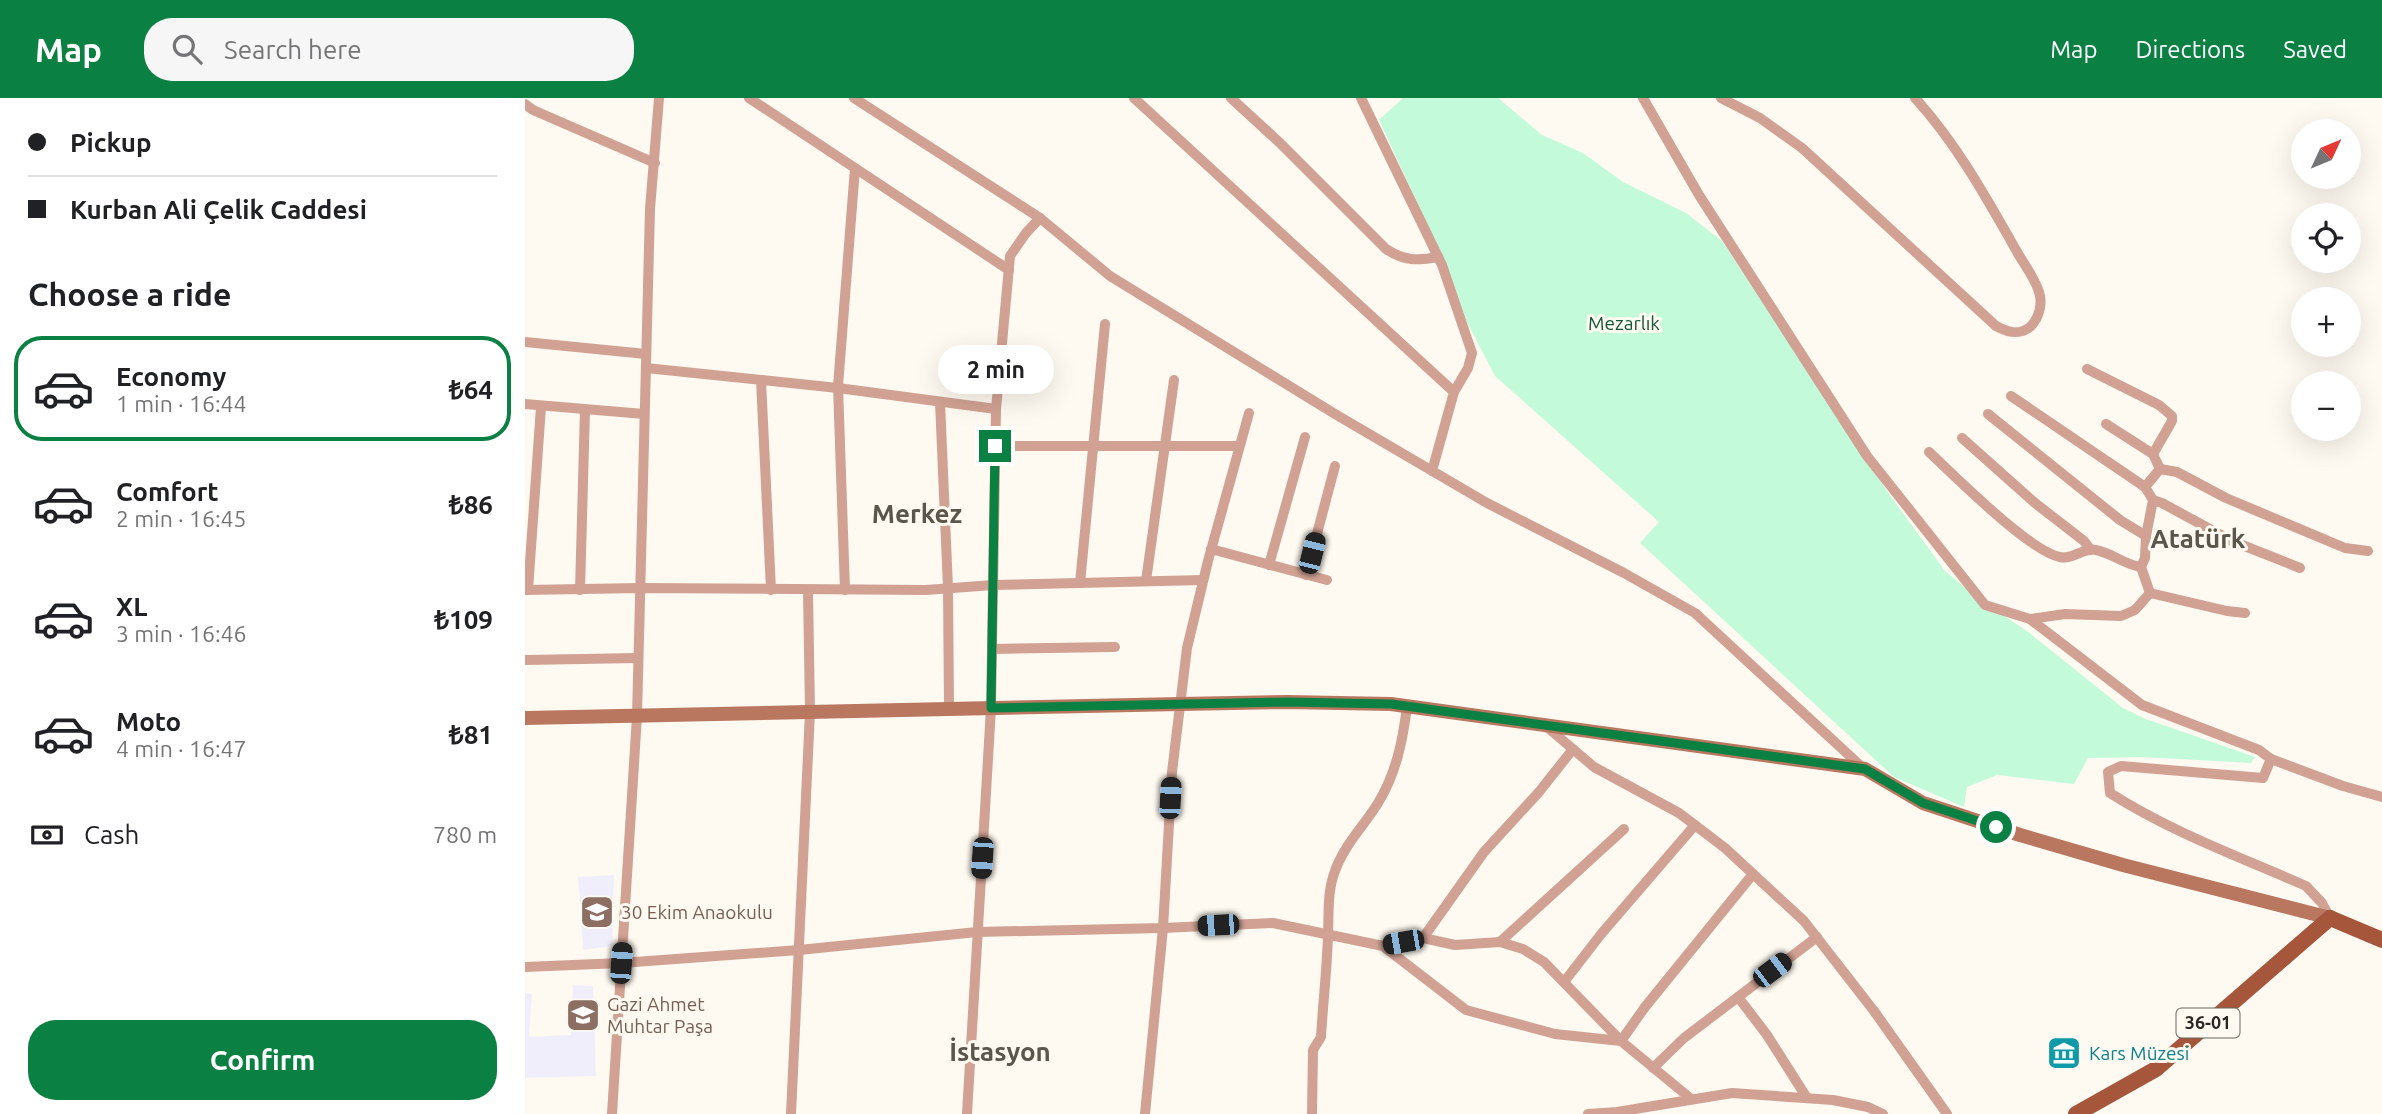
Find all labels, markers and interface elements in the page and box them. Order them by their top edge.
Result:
search box [144,18,634,81]
icon: search [168,30,206,68]
text: Map [35,31,102,68]
text: Search here [224,35,362,64]
text: Map [2050,36,2097,63]
text: Directions [2135,36,2245,63]
text: Saved [2283,36,2347,63]
north arrow [2291,119,2361,189]
map controls [2291,119,2361,441]
text: Pickup [70,128,152,157]
text: Kurban Ali Çelik Caddesi [70,195,367,224]
button: locate [2291,203,2361,273]
text: Choose a ride [28,276,231,312]
button: + [2291,287,2361,357]
park label: Mezarlık [1588,312,1660,334]
callout: 2 min [937,344,1053,394]
icon: car [32,357,95,420]
text: 2 min [967,357,1025,382]
text: Economy [116,362,226,391]
button: − [2291,371,2361,441]
text: ₺64 [449,375,493,404]
text: 1 min · 16:44 [116,391,247,416]
route end [979,430,1011,462]
icon: car [32,472,95,535]
text: Comfort [116,477,219,506]
text: ₺86 [449,490,493,519]
district label: Merkez [872,499,962,528]
text: 2 min · 16:45 [116,506,247,531]
district label: Atatürk [2151,524,2246,553]
car [1297,530,1328,576]
icon: car [32,587,95,650]
text: XL [116,592,147,621]
text: ₺109 [434,605,493,634]
text: 3 min · 16:46 [116,621,247,646]
icon: car [32,702,95,765]
text: Moto [116,707,181,736]
text: ₺81 [449,720,493,749]
text: 4 min · 16:47 [116,736,247,761]
car [1159,776,1182,820]
route start [1980,811,2012,843]
icon: cash [28,816,66,854]
text: Cash [84,820,139,849]
text: 780 m [433,822,497,847]
car [971,836,994,880]
school or university icon: 30 Ekim Anaokulu [578,893,616,931]
place label: 30 Ekim Anaokulu [621,901,773,923]
car [1197,913,1240,937]
car [1381,928,1426,956]
car [610,941,633,985]
car [1749,949,1796,991]
place label: Gazi Ahmet Muhtar Paşa [607,993,713,1037]
school or university icon: Gazi Ahmet Muhtar Paşa [564,996,602,1034]
road number: 36-01 [2177,1008,2239,1038]
button: Confirm [28,1020,497,1100]
museum icon: Kars Müzesi̇ [2045,1034,2083,1072]
district label: İstasyon [949,1037,1051,1066]
place label: Kars Müzesi̇ [2089,1042,2189,1064]

